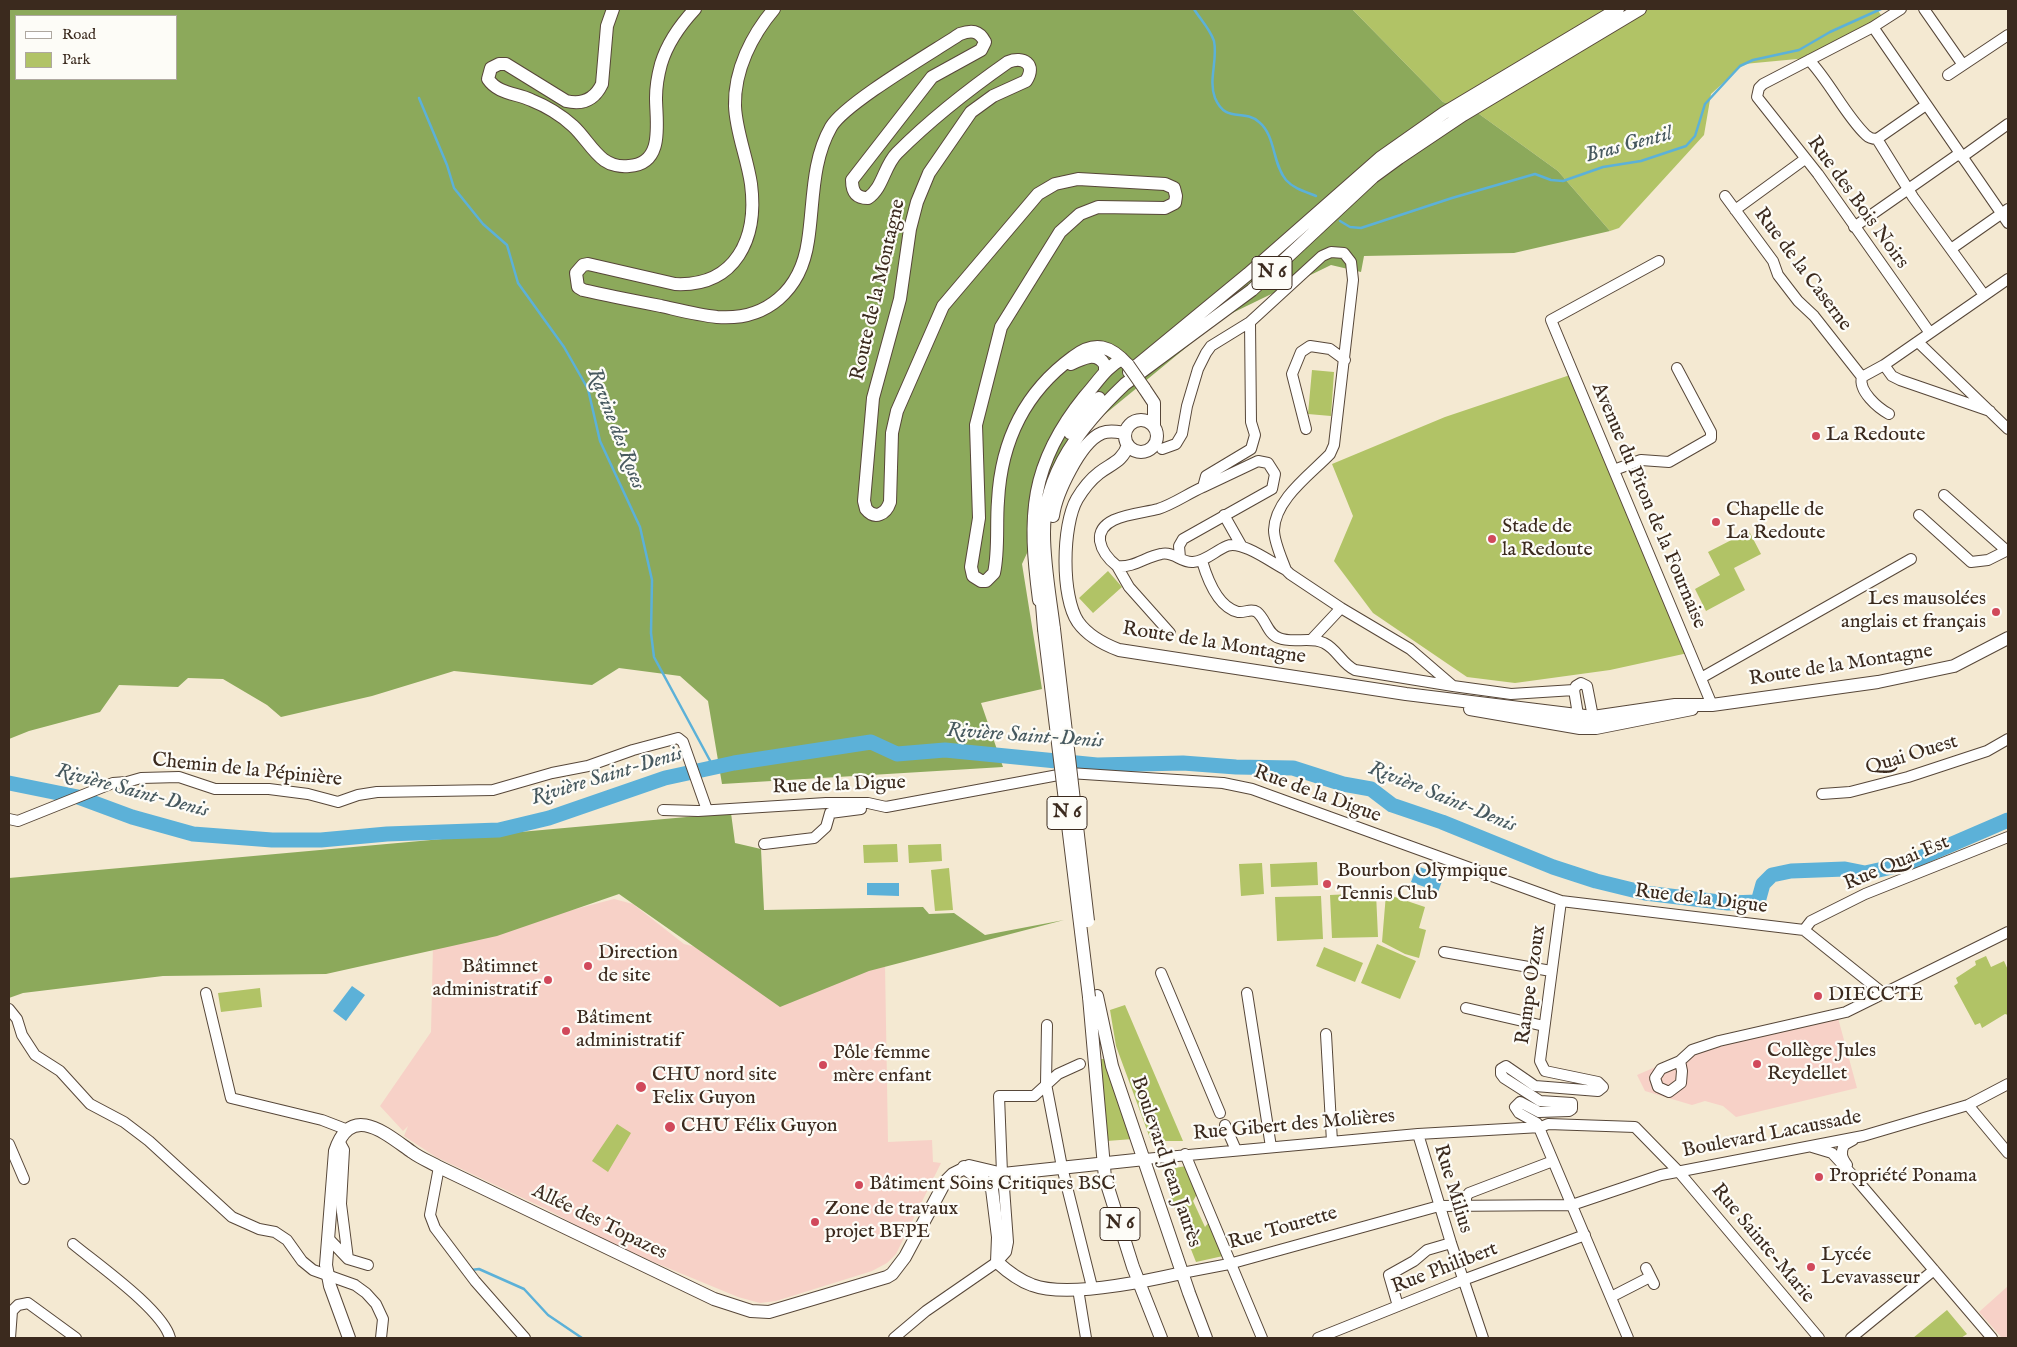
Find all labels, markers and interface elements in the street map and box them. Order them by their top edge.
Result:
legend [15,15,178,80]
text: Road [62,25,96,44]
text: Park [62,50,91,69]
water label: Bras Gentil [1583,122,1675,170]
street label: Rue des Bois Noirs [1801,132,1913,274]
street label: Route de la Montagne [846,197,912,383]
street label: Rue de la Caserne [1748,204,1856,336]
road number: N 6 [1252,256,1292,290]
water label: Ravine des Roses [580,365,650,493]
street label: Avenue du Piton de la Fournaise [1585,379,1711,633]
place label: La Redoute [1826,424,1925,448]
marker: La Redoute [1810,430,1822,442]
place label: Chapelle de La Redoute [1726,499,1825,546]
place label: Stade de la Redoute [1502,516,1593,563]
marker: Chapelle de La Redoute [1710,516,1722,528]
marker: Stade de la Redoute [1486,533,1498,545]
place label: Les mausolées anglais et français [1841,588,1986,635]
marker: Les mausolées anglais et français [1990,606,2002,618]
street label: Route de la Montagne [1121,618,1307,670]
street label: Route de la Montagne [1748,640,1934,692]
water label: Rivière Saint-Denis [946,719,1104,755]
street label: Quai Ouest [1863,731,1961,781]
water label: Rivière Saint-Denis [528,742,686,812]
street label: Chemin de la Pépinière [151,749,343,793]
water label: Rivière Saint-Denis [1364,757,1520,839]
water label: Rivière Saint-Denis [53,760,211,824]
street label: Rue de la Digue [1250,761,1384,829]
street label: Rue de la Digue [772,772,906,800]
road number: N 6 [1047,796,1087,830]
street label: Rue Quai Est [1841,831,1953,897]
place label: Bourbon Olympique Tennis Club [1337,860,1508,907]
marker: Bourbon Olympique Tennis Club [1321,878,1333,890]
street label: Rue de la Digue [1633,880,1769,920]
street label: Rampe Ozoux [1512,924,1552,1046]
place label: Direction de site [598,942,678,989]
place label: Bâtimnet administratif [433,956,538,1003]
marker: Direction de site [582,960,594,972]
marker: Bâtimnet administratif [542,974,554,986]
place label: DIECCTE [1828,984,1923,1008]
marker: DIECCTE [1812,990,1824,1002]
place label: Bâtiment administratif [576,1007,681,1054]
marker: Bâtiment administratif [560,1025,572,1037]
place label: Collège Jules Reydellet [1767,1040,1876,1087]
place label: Pôle femme mère enfant [833,1042,932,1089]
marker: Collège Jules Reydellet [1751,1058,1763,1070]
marker: Pôle femme mère enfant [817,1059,829,1071]
place label: CHU nord site Felix Guyon [652,1064,777,1111]
street label: Boulevard Jean Jaurès [1124,1073,1206,1251]
marker: CHU nord site Felix Guyon [634,1080,648,1094]
street label: Rue Gibert des Molières [1192,1105,1396,1147]
street label: Boulevard Lacaussade [1681,1106,1863,1164]
place label: CHU Félix Guyon [681,1115,838,1139]
marker: CHU Félix Guyon [663,1120,677,1134]
street label: Rue Milius [1427,1142,1477,1236]
place label: Propriété Ponama [1829,1165,1977,1189]
marker: Propriété Ponama [1813,1171,1825,1183]
place label: Bâtiment Soins Critiques BSC [869,1173,1115,1197]
marker: Bâtiment Soins Critiques BSC [853,1179,865,1191]
street label: Rue Sainte-Marie [1705,1179,1819,1309]
street label: Allée des Topazes [528,1180,670,1266]
place label: Zone de travaux projet BFPE [825,1198,958,1245]
street label: Rue Tourette [1226,1202,1340,1256]
road number: N 6 [1100,1208,1140,1240]
marker: Zone de travaux projet BFPE [809,1216,821,1228]
street label: Rue Philibert [1389,1238,1501,1300]
place label: Lycée Levavasseur [1821,1244,1920,1291]
marker: Lycée Levavasseur [1805,1261,1817,1273]

